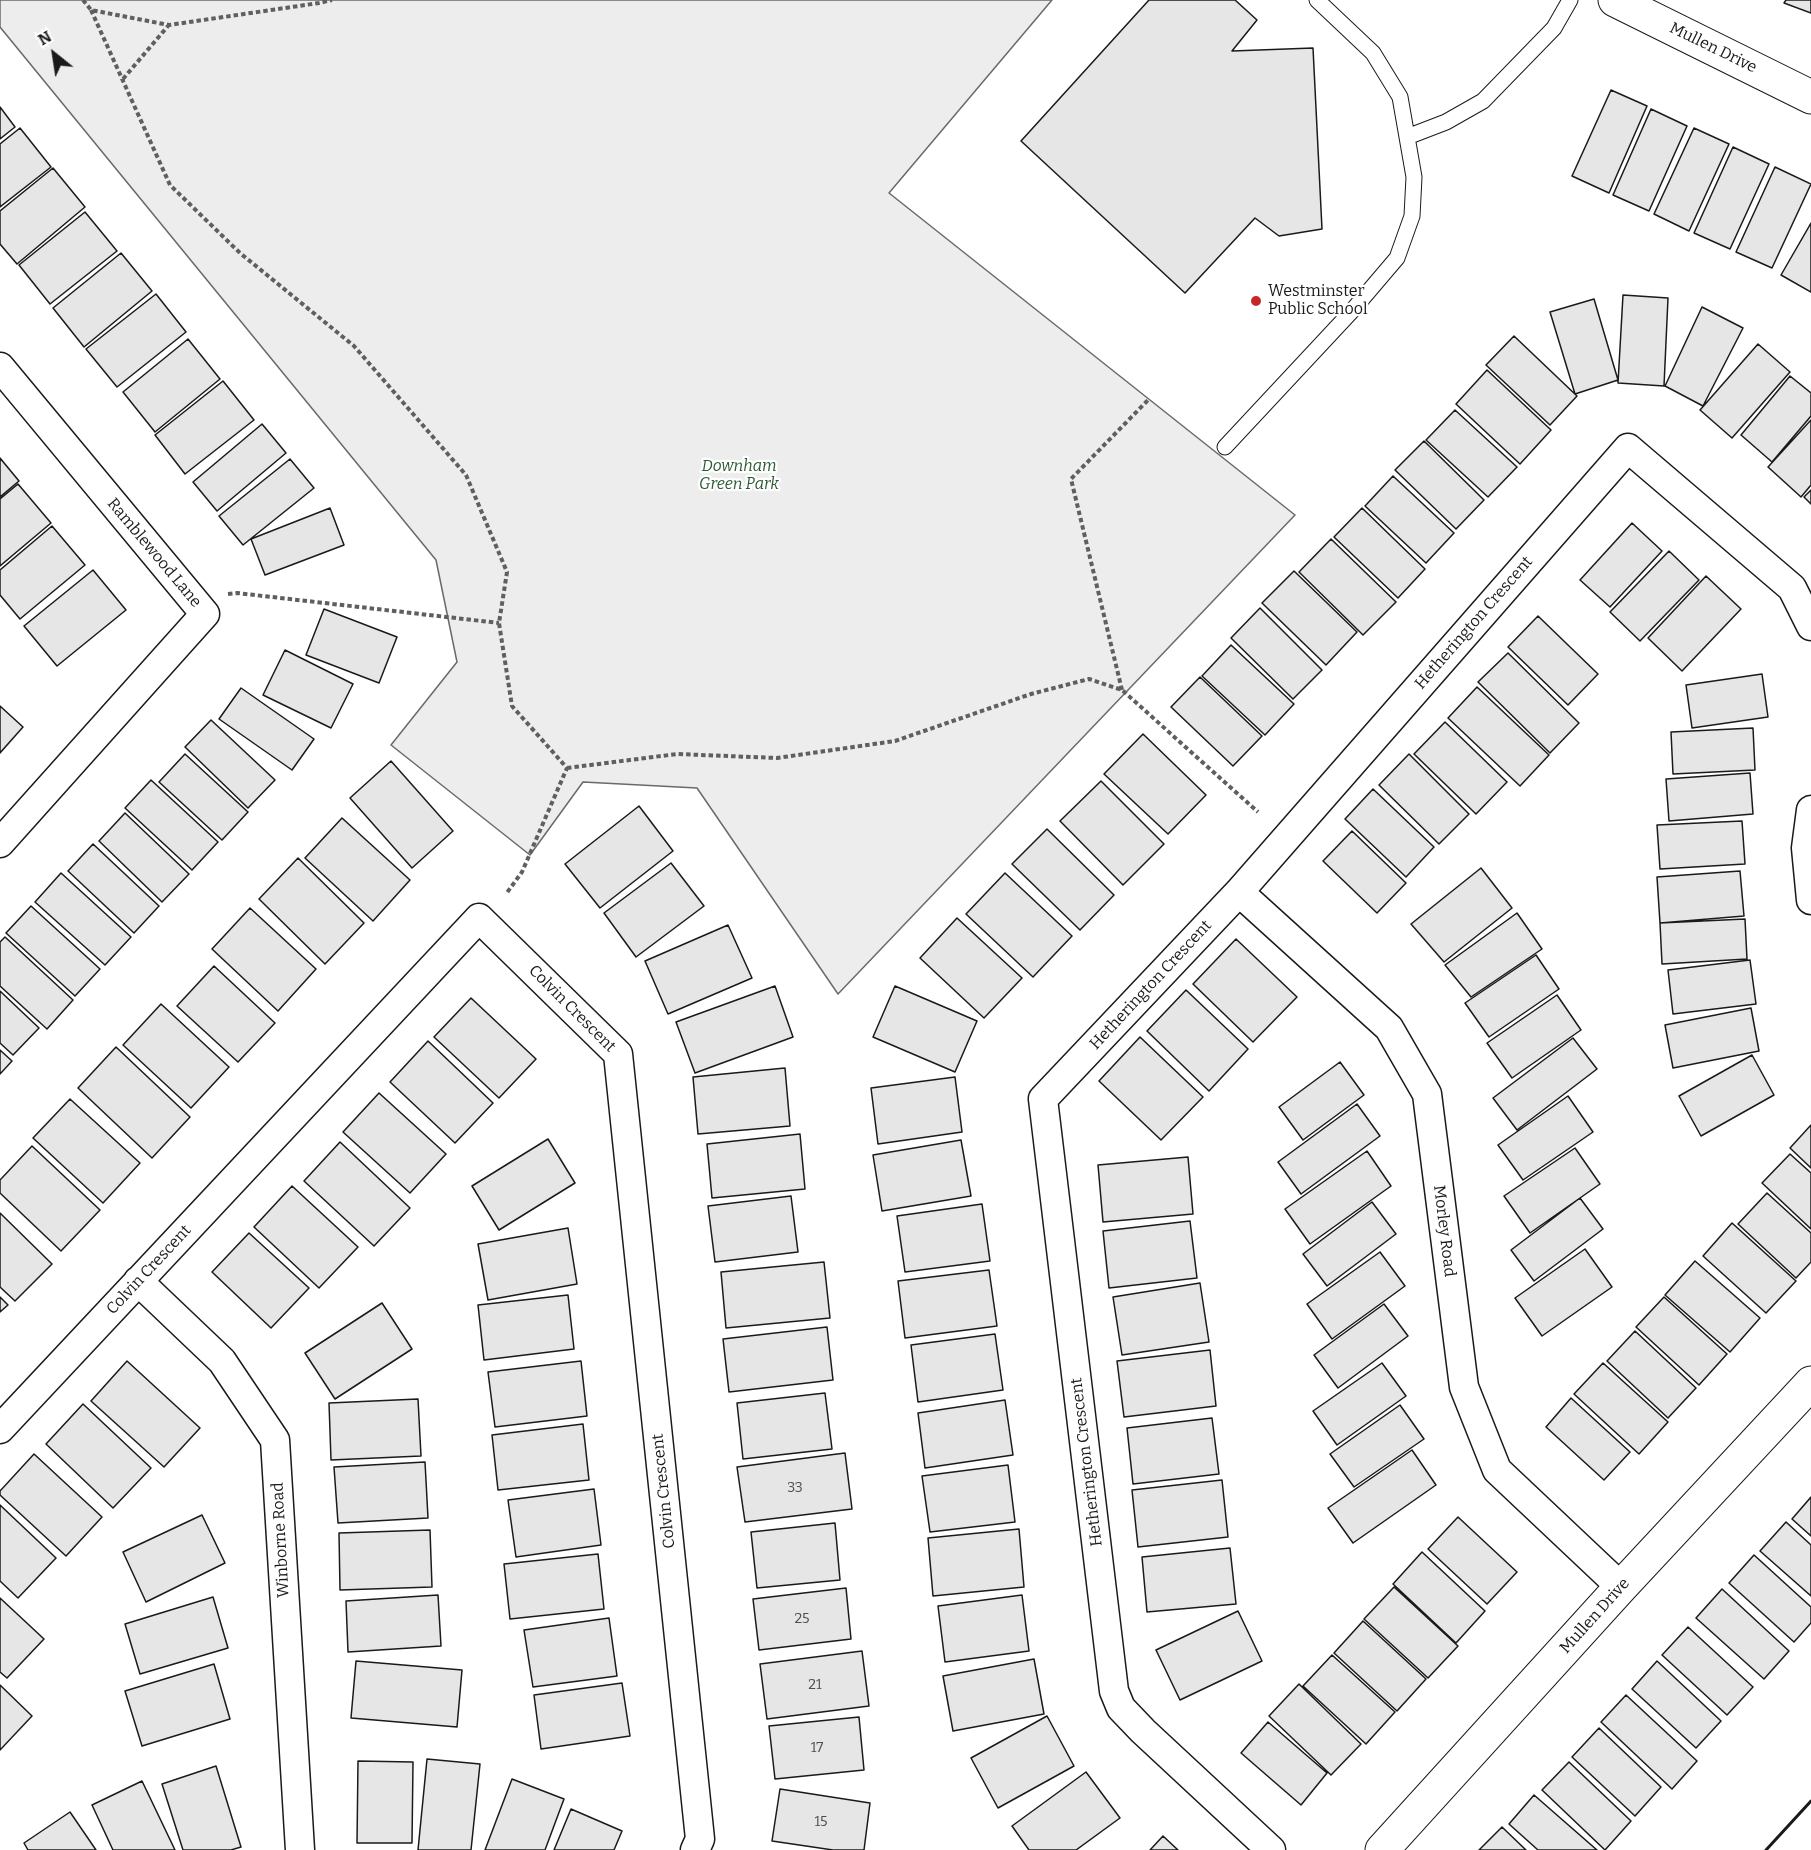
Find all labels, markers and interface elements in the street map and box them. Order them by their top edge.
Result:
street label: Mullen Drive [1666,19,1760,77]
north arrow [24,24,84,84]
text: N [35,27,55,49]
place label: Westminster Public School [1268,282,1368,320]
marker: Westminster Public School [1249,294,1263,308]
park label: Downham Green Park [699,457,779,495]
street label: Ramblewood Lane [103,495,205,611]
street label: Hetherington Crescent [1411,553,1537,693]
street label: Hetherington Crescent [1086,916,1216,1054]
street label: Colvin Crescent [524,961,620,1057]
street label: Morley Road [1429,1184,1459,1278]
street label: Colvin Crescent [103,1221,195,1319]
street label: Hetherington Crescent [1067,1377,1107,1547]
street label: Colvin Crescent [648,1433,680,1549]
house number: 33 [787,1480,803,1496]
street label: Winborne Road [268,1482,294,1598]
street label: Mullen Drive [1556,1574,1634,1658]
house number: 25 [794,1611,810,1627]
house number: 21 [808,1677,822,1693]
house number: 17 [811,1740,823,1756]
house number: 15 [814,1814,828,1830]

